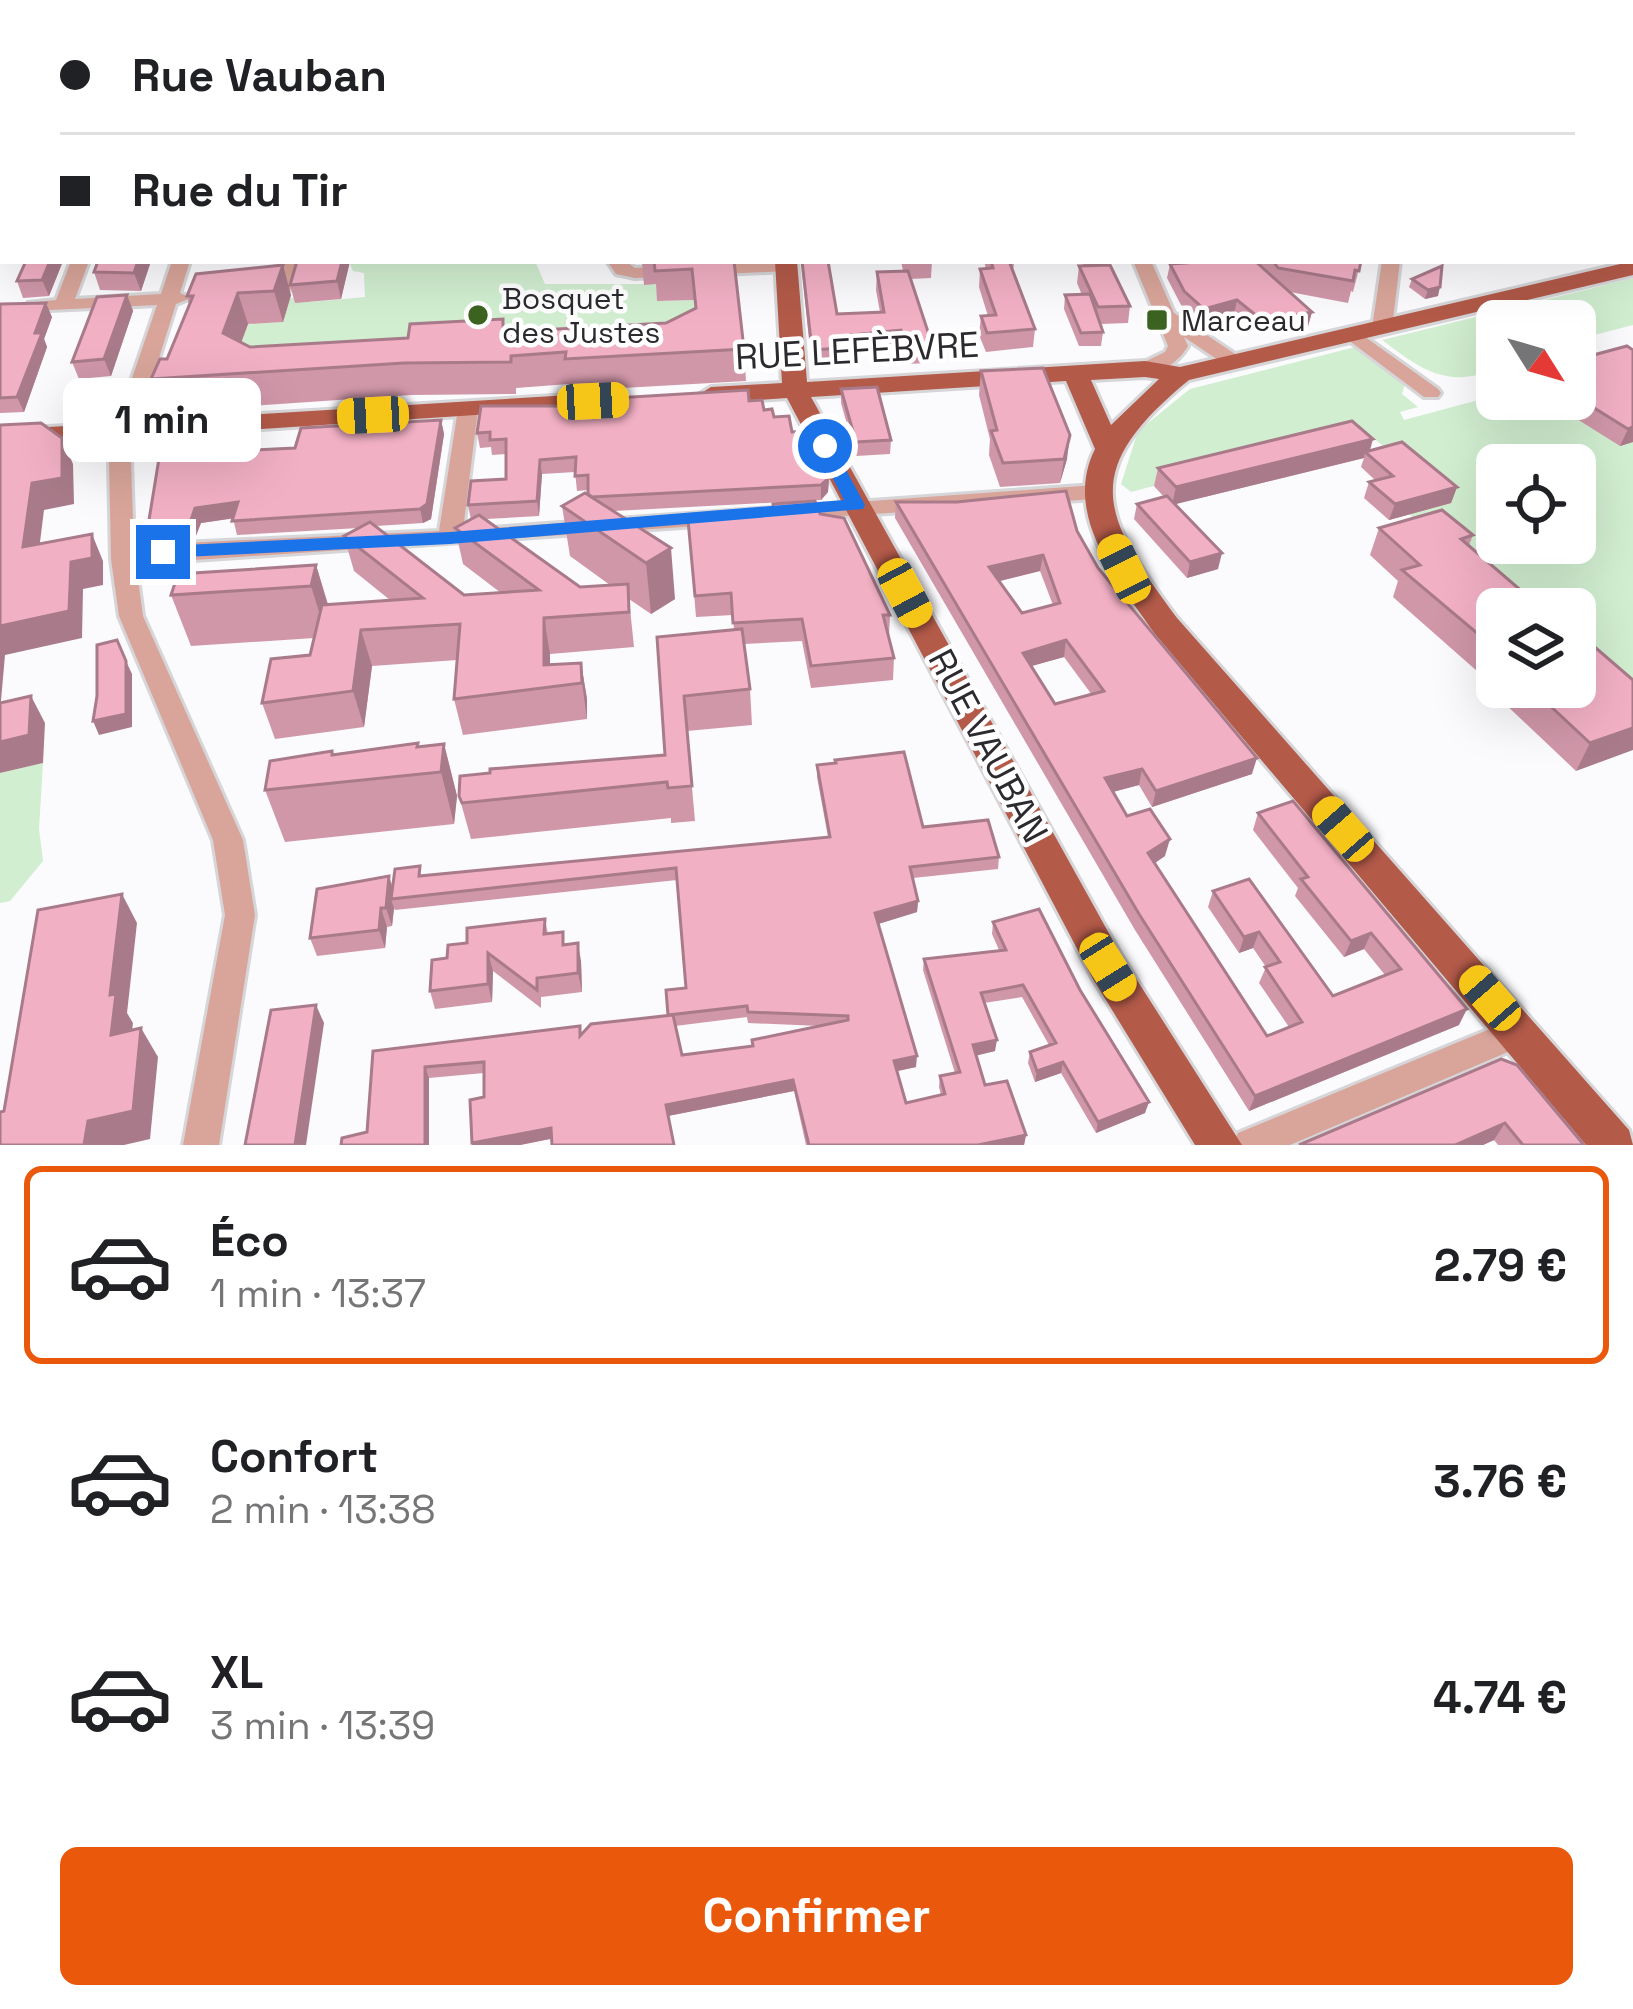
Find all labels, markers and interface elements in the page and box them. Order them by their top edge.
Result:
text: Rue Vauban [132,47,387,104]
text: Rue du Tir [132,162,348,219]
place label: Bosquet des Justes [502,279,660,352]
north arrow [1476,300,1596,420]
map controls [1476,300,1596,708]
place label: Marceau [1181,301,1306,340]
marker: Bosquet des Justes [465,302,491,328]
marker: Marceau [1144,307,1170,333]
street label: RUE LEFÈBVRE [734,322,980,380]
callout: 1 min [64,378,262,462]
car [556,381,630,421]
text: 1 min [114,395,210,444]
car [336,395,410,435]
route start [798,419,852,473]
button: locate [1476,444,1596,564]
route end [136,525,190,579]
car [1092,529,1156,609]
car [872,553,938,633]
button: layers [1476,588,1596,708]
street label: RUE VAUBAN [918,641,1058,851]
car [1306,790,1380,868]
car [1074,927,1142,1007]
car [1453,959,1527,1037]
icon: car [66,1211,174,1319]
text: Éco [210,1212,289,1269]
text: 2.79 € [1434,1237,1567,1294]
text: 1 min · 13:37 [210,1269,426,1318]
icon: car [66,1427,174,1535]
text: Confort [210,1428,378,1485]
text: 3.76 € [1433,1453,1567,1510]
text: 2 min · 13:38 [210,1485,435,1534]
icon: car [66,1643,174,1751]
text: XL [210,1644,263,1701]
text: 4.74 € [1433,1669,1567,1726]
text: 3 min · 13:39 [210,1701,435,1750]
button: Confirmer [60,1847,1573,1985]

